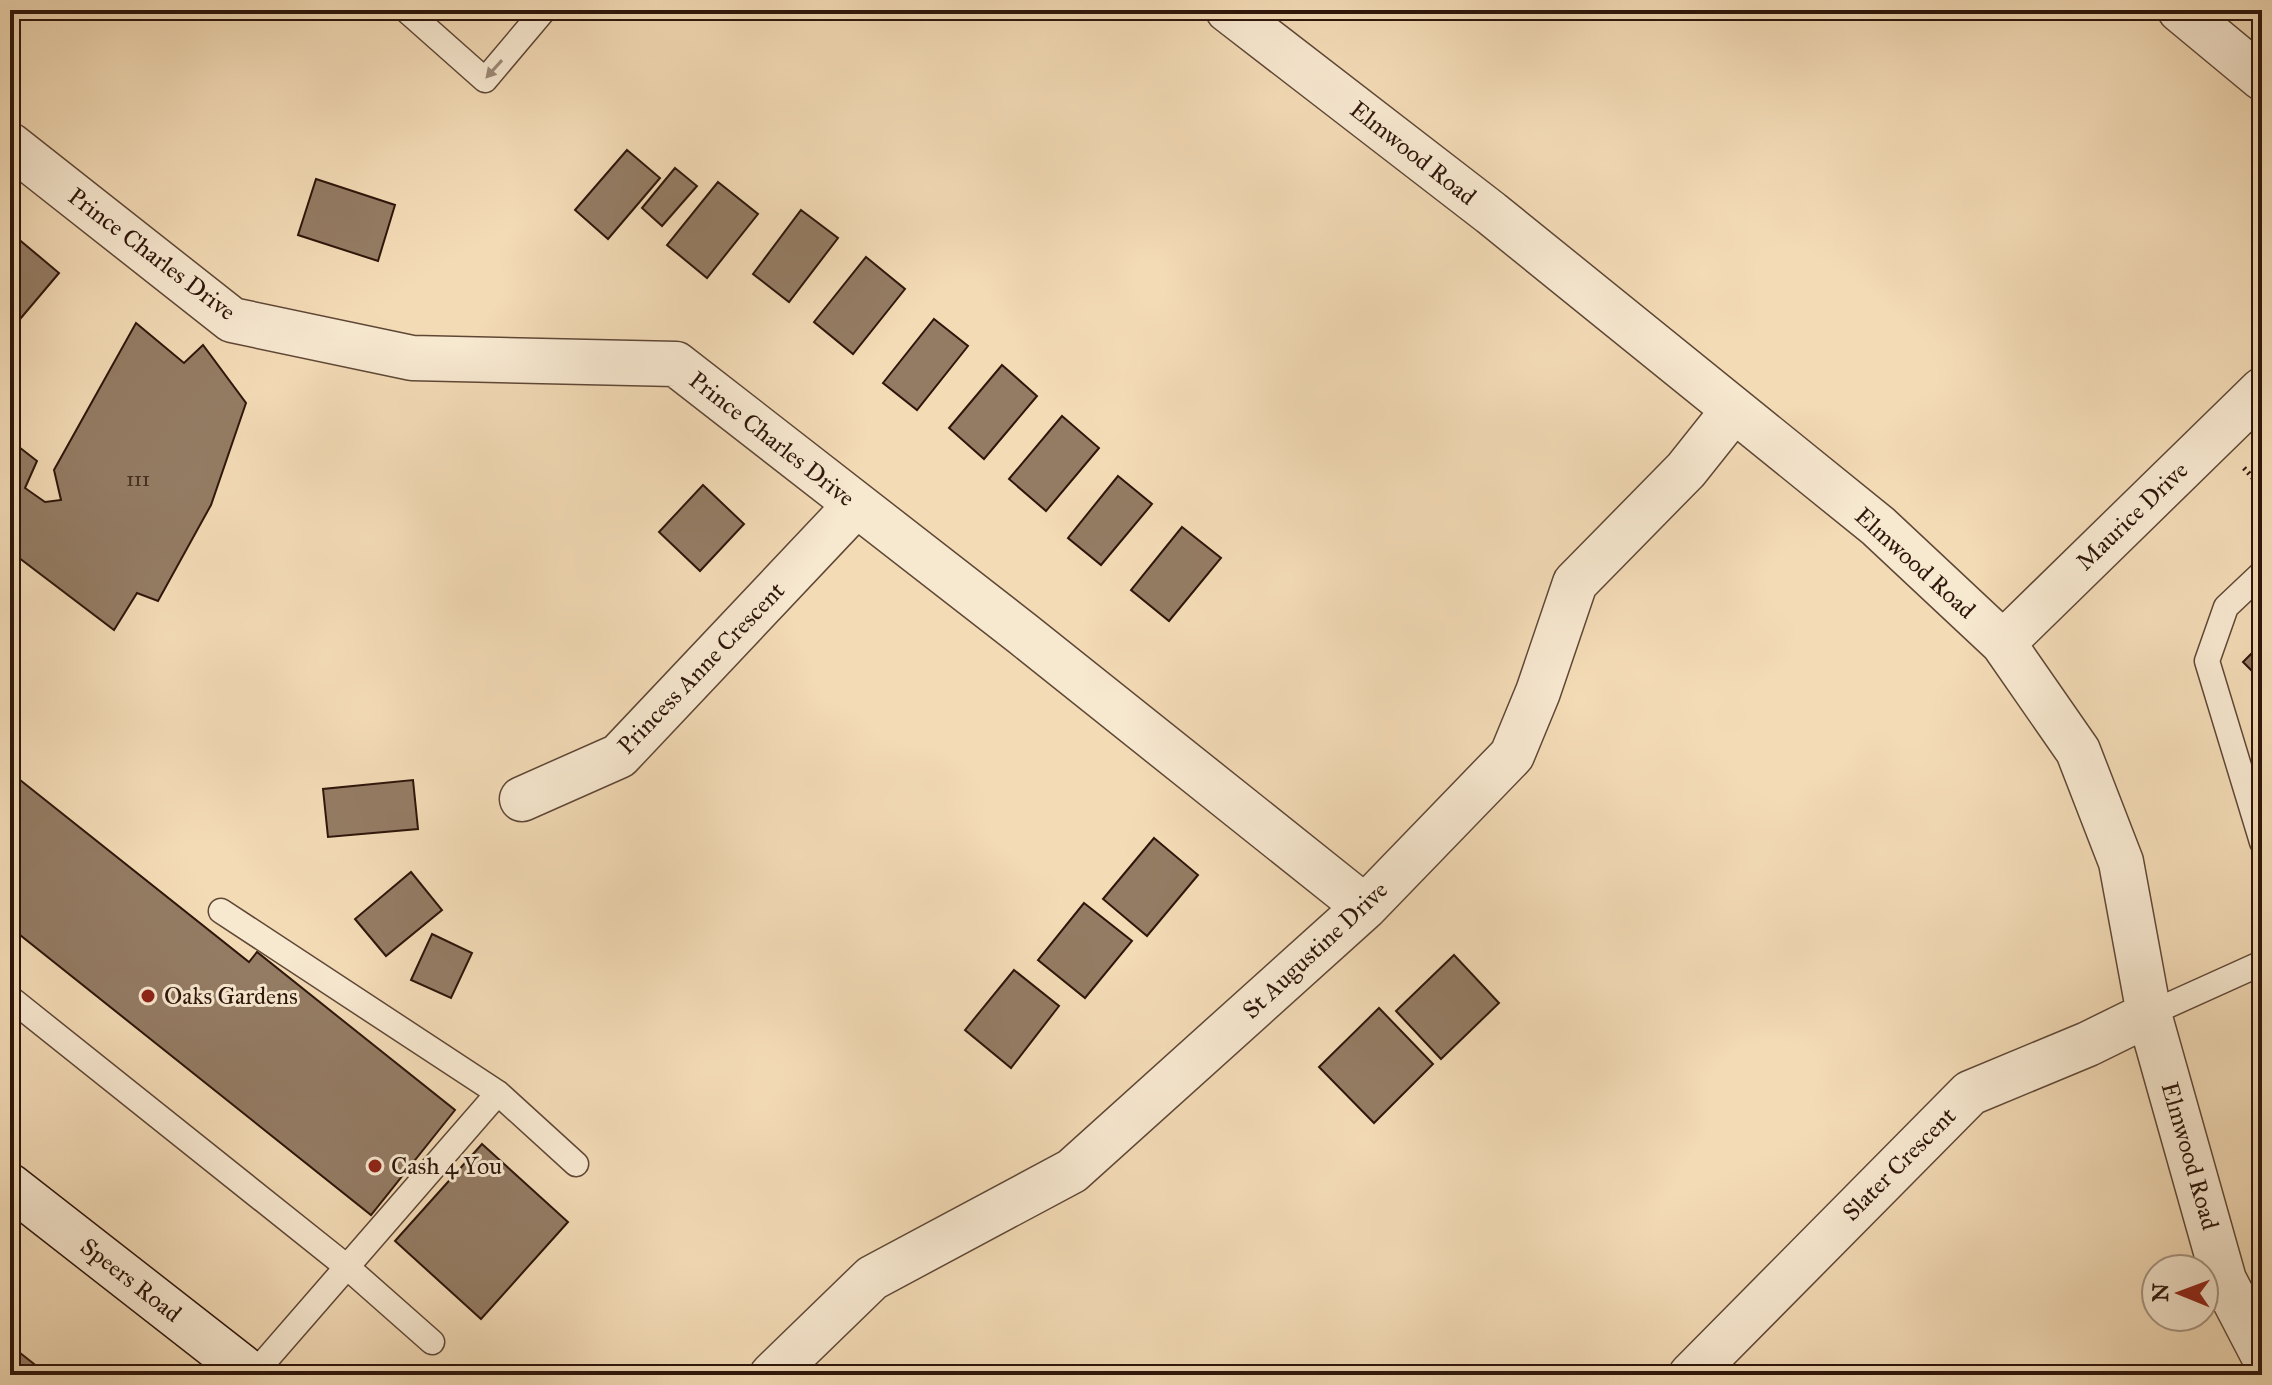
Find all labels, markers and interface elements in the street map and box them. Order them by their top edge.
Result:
one-way arrow [486,59,503,79]
street label: Elmwood Road [1344,94,1482,212]
street label: Prince Charles Drive [62,181,242,327]
street label: Prince Charles Drive [683,365,861,513]
street label: Maurice Drive [2070,455,2194,577]
house number: 111 [126,467,150,491]
street label: Elmwood Road [1848,501,1982,625]
street label: Princess Anne Crescent [611,575,791,760]
street label: St Augustine Drive [1236,875,1394,1025]
place label: Oaks Gardens [164,981,298,1011]
marker: Oaks Gardens [139,987,157,1005]
street label: Elmwood Road [2155,1079,2225,1233]
street label: Slater Crescent [1836,1101,1962,1227]
place label: Cash 4 You [391,1151,502,1181]
marker: Cash 4 You [366,1157,384,1175]
street label: Speers Road [75,1231,187,1329]
north arrow [2140,1253,2220,1333]
text: N [2147,1283,2174,1302]

